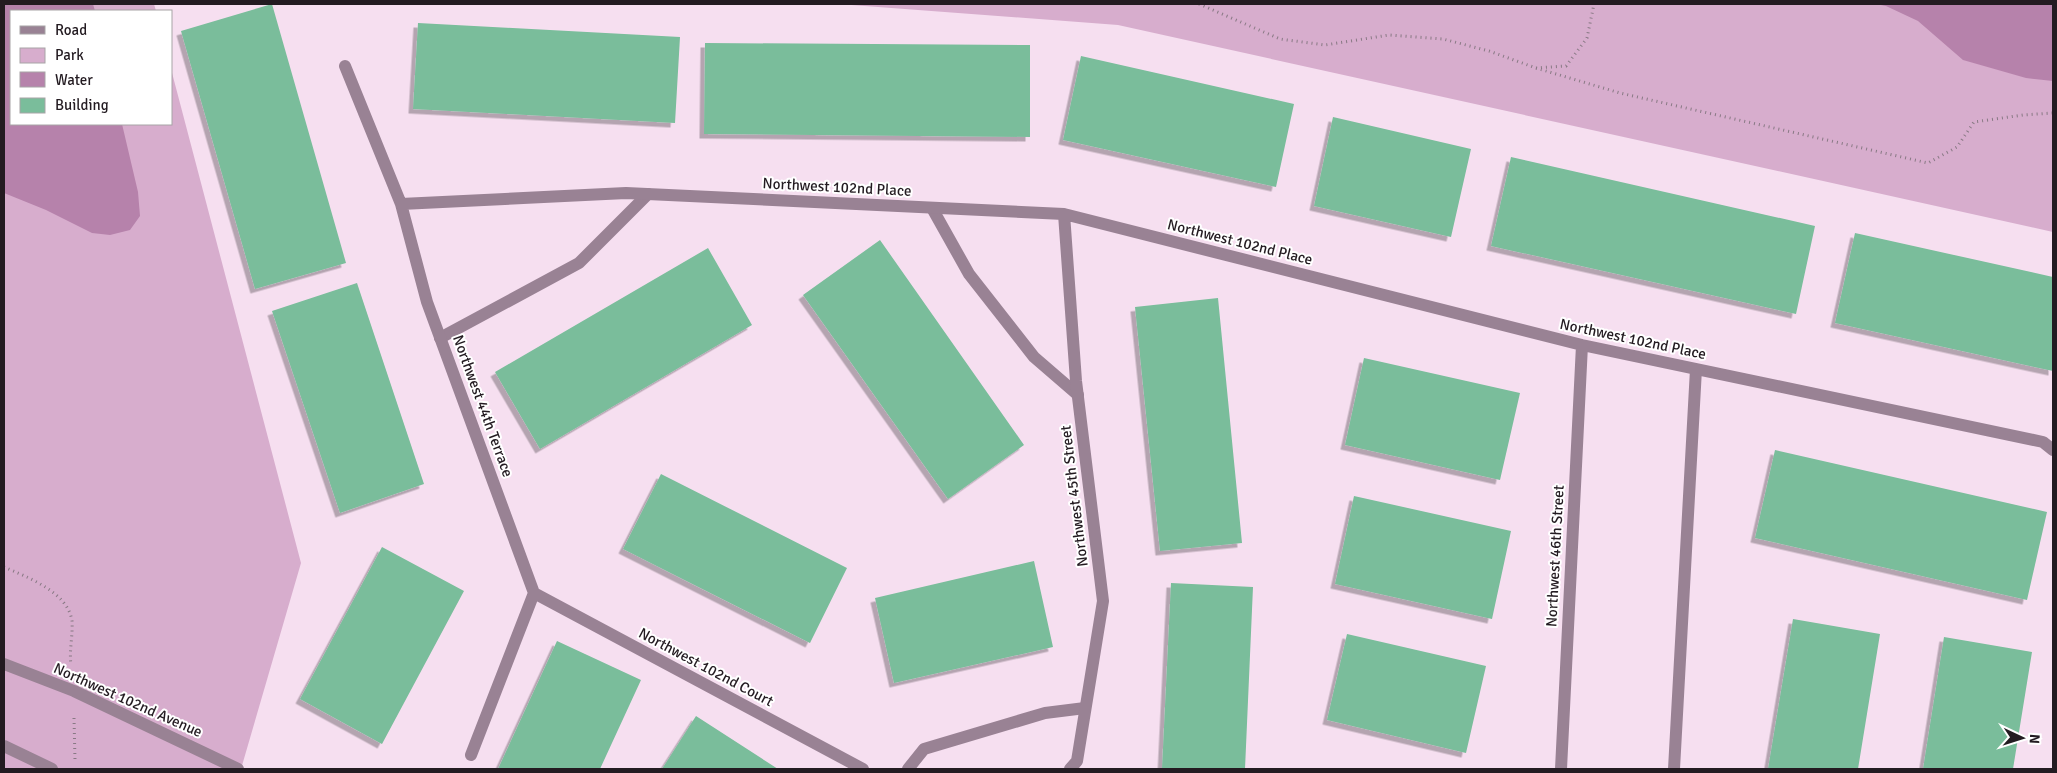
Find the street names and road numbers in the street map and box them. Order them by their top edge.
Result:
street label: Northwest 102nd Place [762,174,912,200]
street label: Northwest 102nd Place [1166,215,1314,269]
street label: Northwest 102nd Place [1558,315,1708,363]
street label: Northwest 44th Terrace [449,333,517,479]
street label: Northwest 45th Street [1056,424,1092,568]
street label: Northwest 46th Street [1542,484,1568,628]
street label: Northwest 102nd Court [636,624,776,710]
street label: Northwest 102nd Avenue [51,659,205,741]

